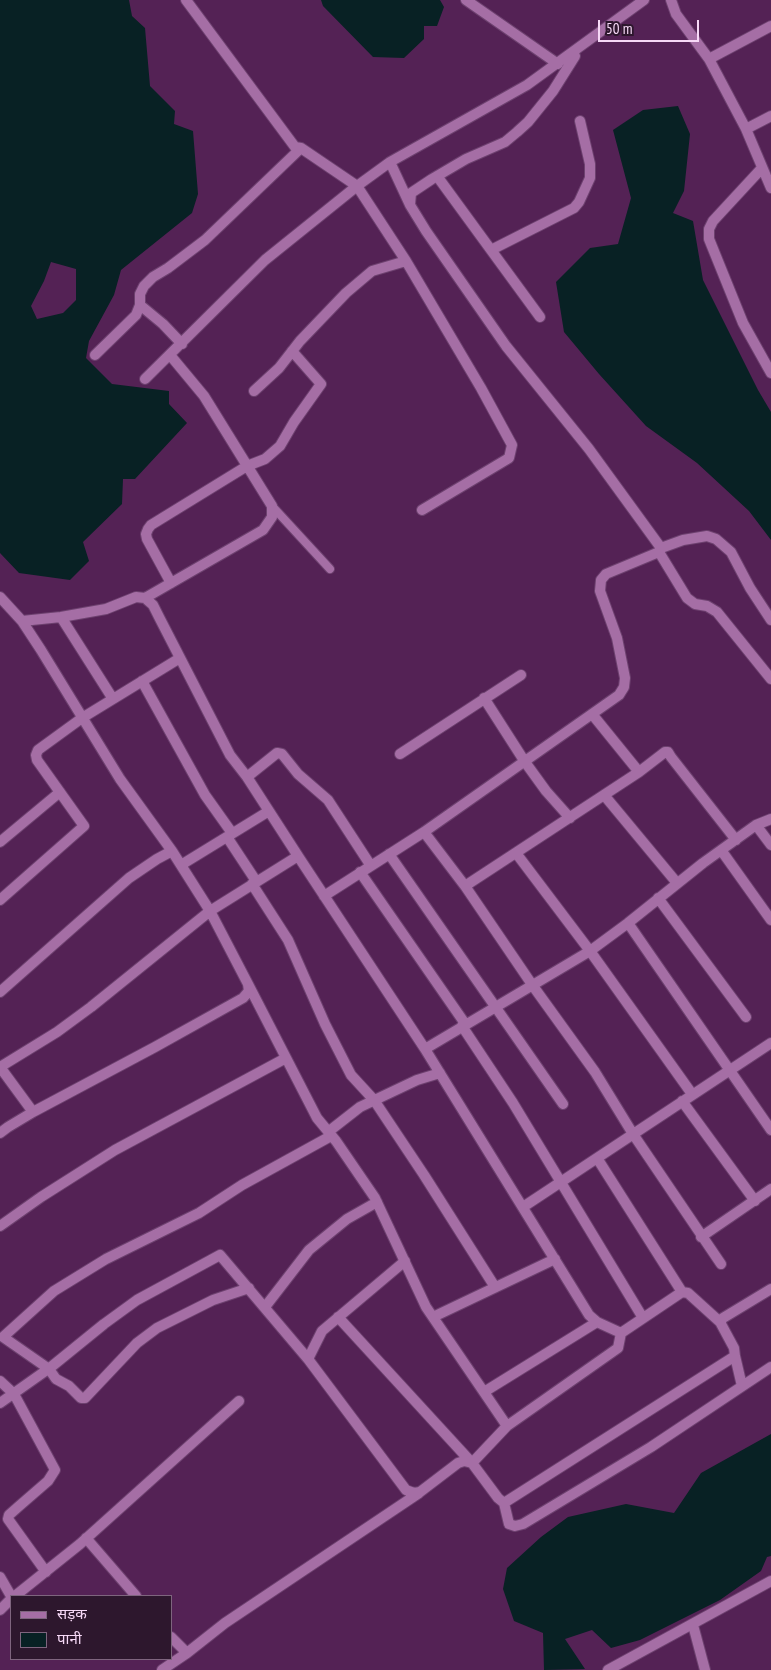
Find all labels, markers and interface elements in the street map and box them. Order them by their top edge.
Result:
scale bar [601,10,702,42]
text: 50 m [606,19,632,38]
legend [10,1595,172,1660]
text: सड़क [57,1604,87,1623]
text: पानी [57,1629,82,1648]

